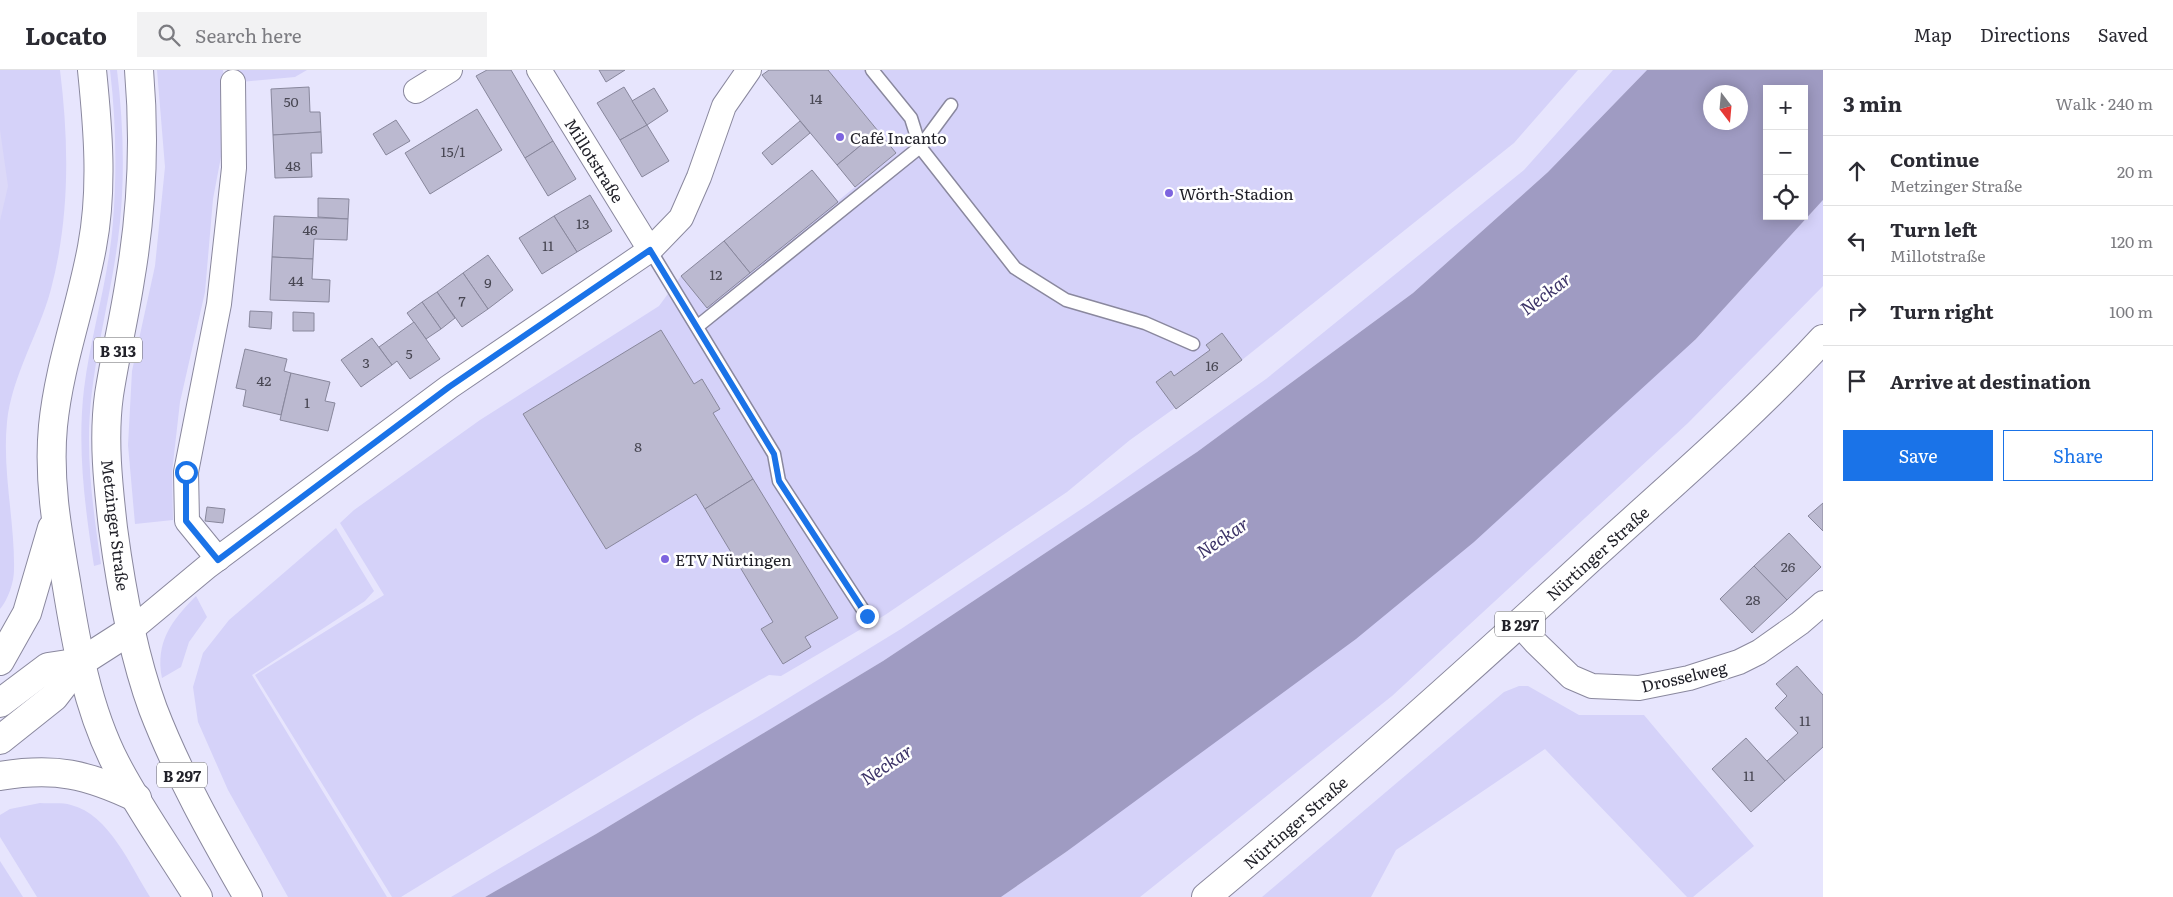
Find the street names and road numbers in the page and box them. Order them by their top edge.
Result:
street label: Millotstraße [559,113,631,207]
road number: B 313 [94,338,142,362]
street label: Metzinger Straße [96,458,136,592]
street label: Nürtinger Straße [1540,500,1654,606]
road number: B 297 [1495,612,1545,636]
street label: Drosselweg [1639,654,1729,697]
road number: B 297 [157,762,207,788]
street label: Nürtinger Straße [1238,770,1352,874]

